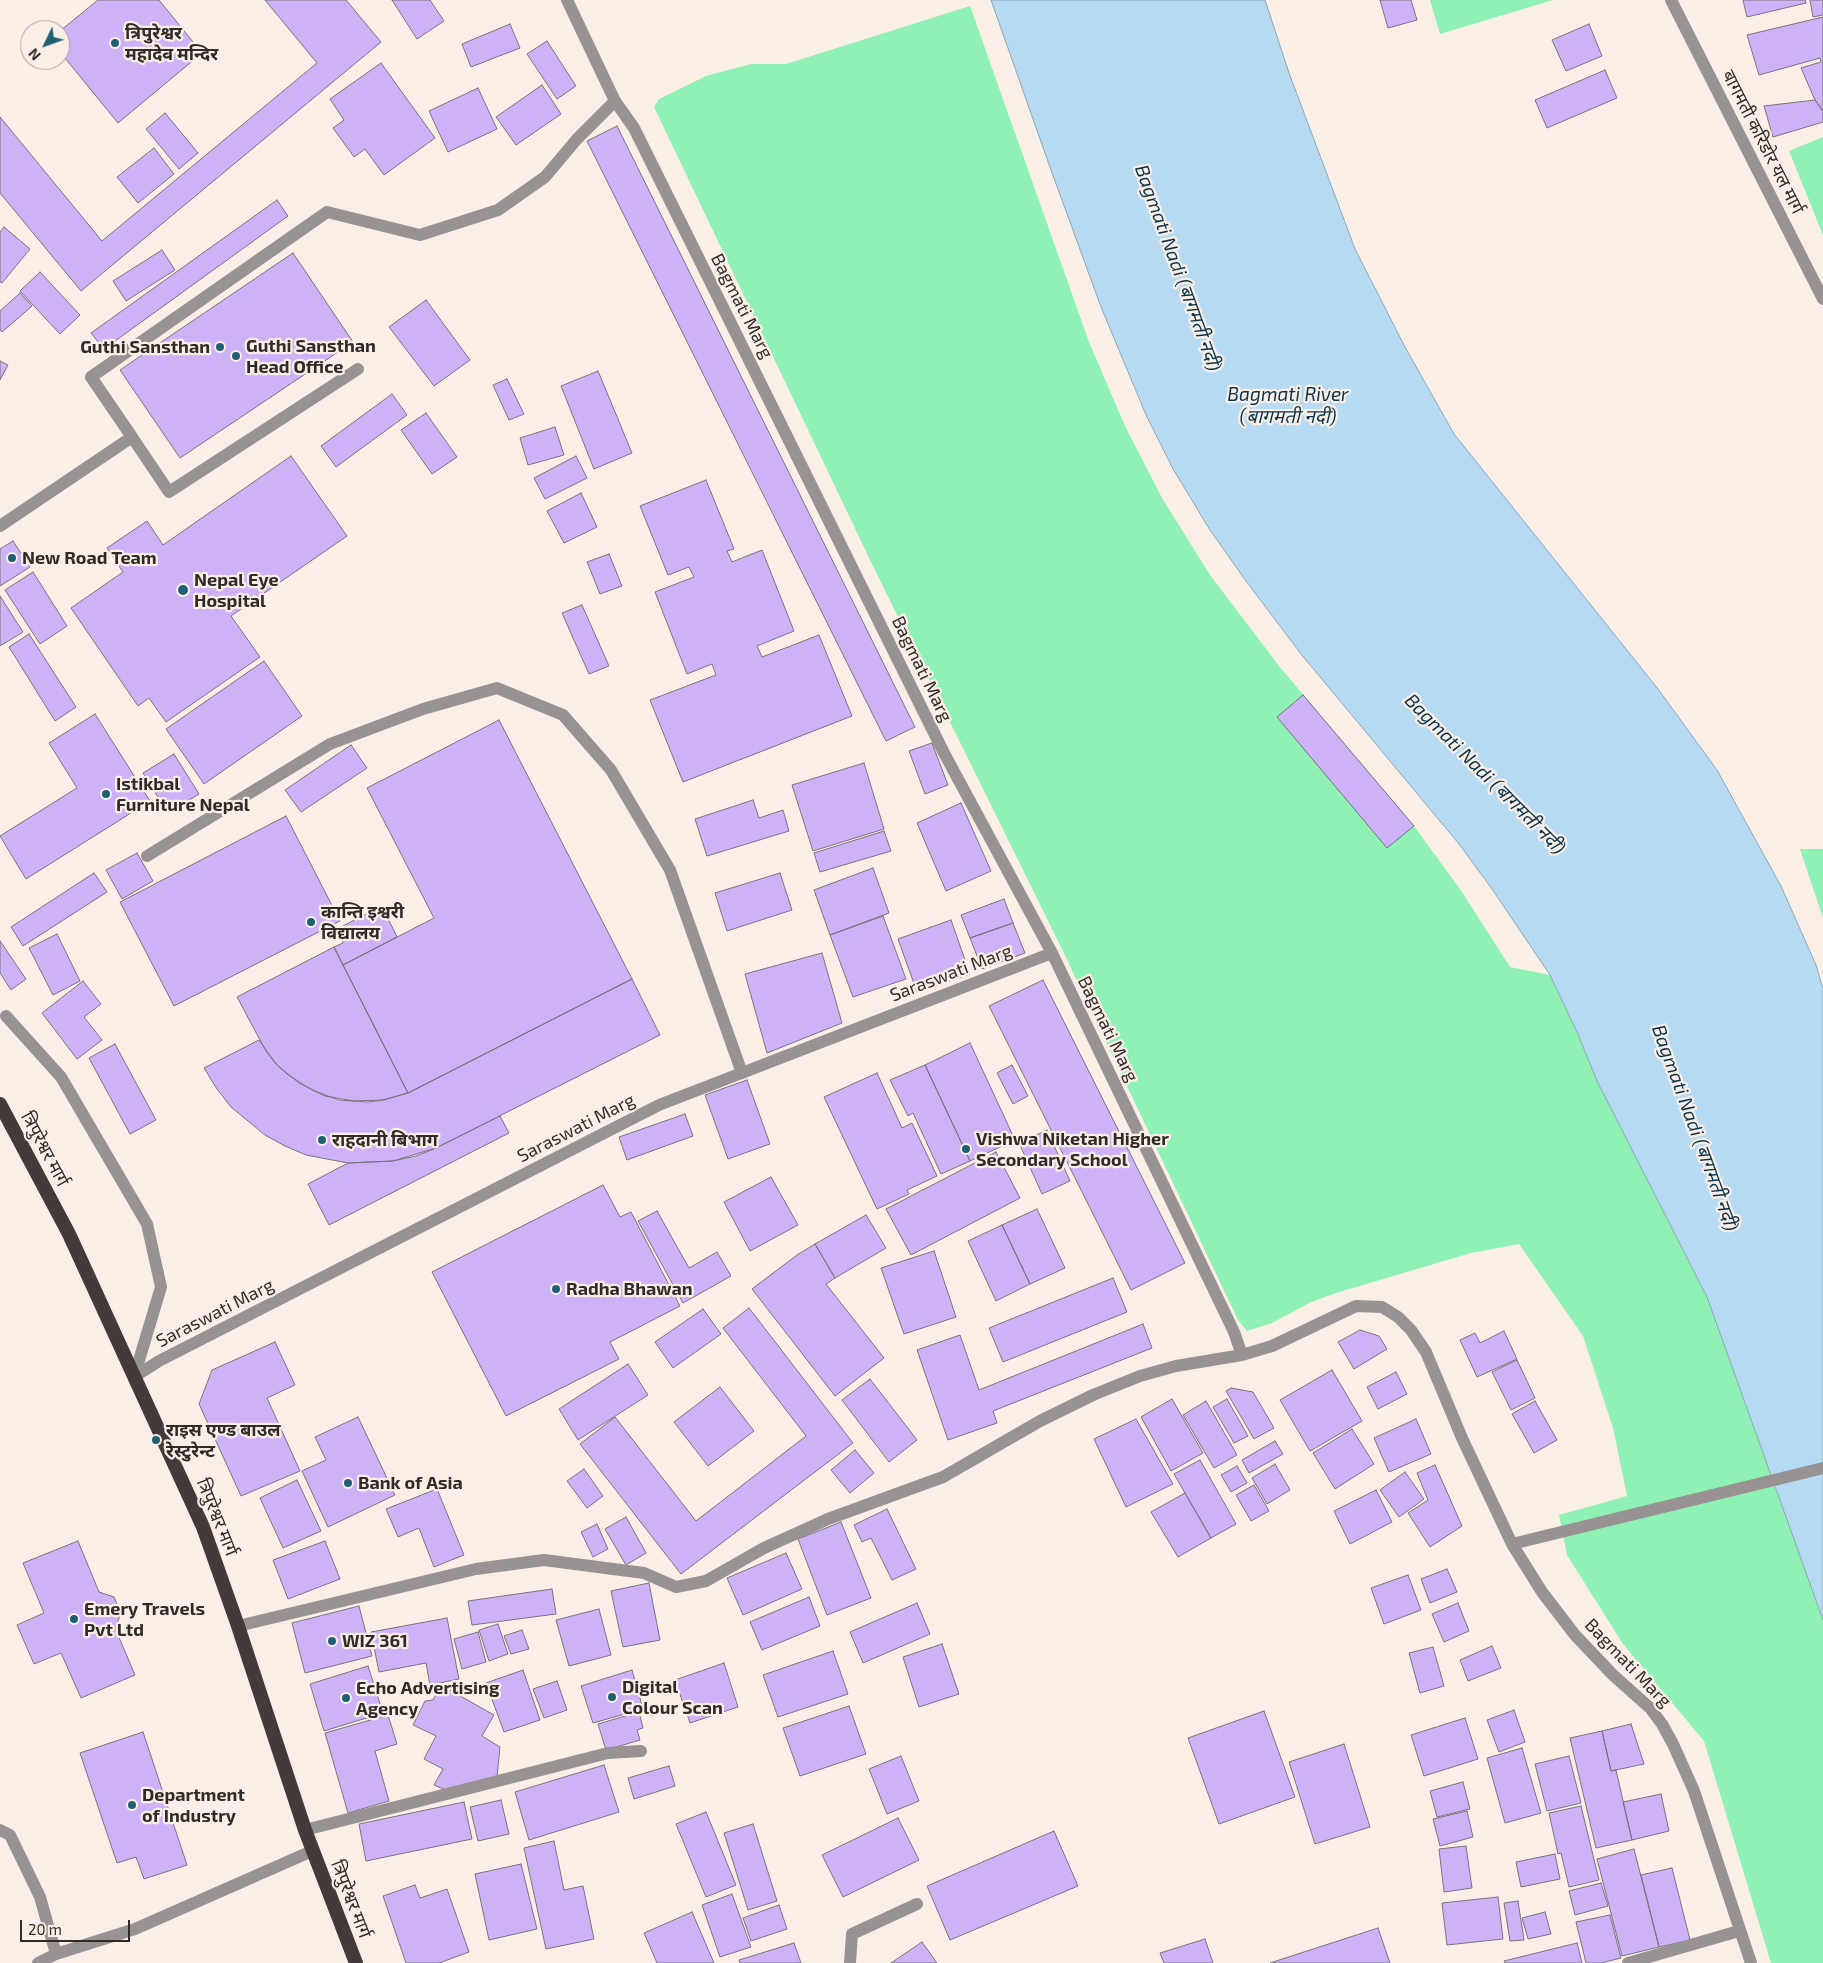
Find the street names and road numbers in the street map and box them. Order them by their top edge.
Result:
street label: बागमती करिडोर यल मार्ग [1717,66,1809,218]
street label: Bagmati Marg [706,250,778,362]
street label: Bagmati Marg [887,613,957,725]
street label: Saraswati Marg [887,940,1015,1006]
street label: Bagmati Marg [1073,973,1143,1085]
street label: Saraswati Marg [514,1089,638,1167]
street label: त्रिपुरेश्वर मार्ग [16,1108,74,1190]
street label: Saraswati Marg [153,1274,277,1352]
street label: त्रिपुरेश्वर मार्ग [192,1475,242,1559]
street label: Bagmati Marg [1580,1614,1676,1712]
street label: त्रिपुरेश्वर मार्ग [326,1857,376,1941]

